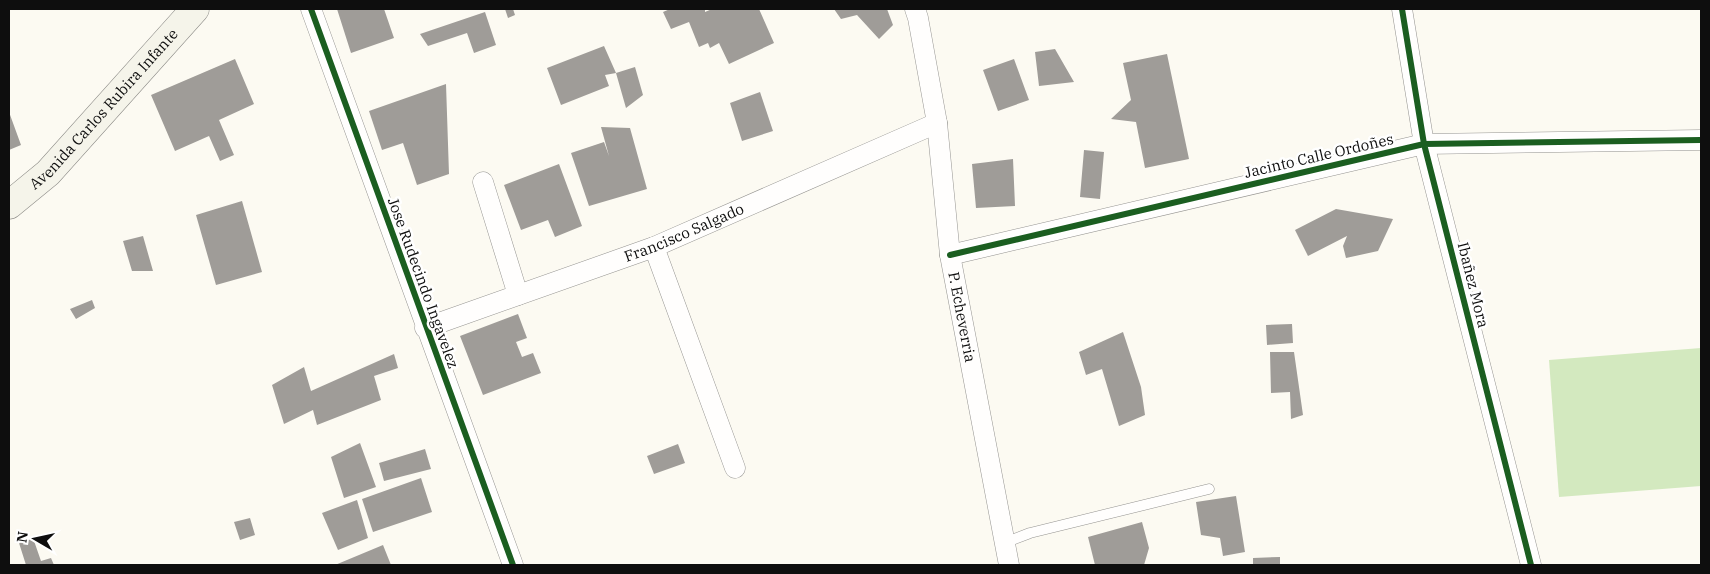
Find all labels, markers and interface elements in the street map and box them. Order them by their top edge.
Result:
street label: Avenida Carlos Rubira Infante [25,25,182,193]
street label: Jacinto Calle Ordoñes [1242,129,1395,182]
street label: Jose Rudecindo Ingavelez [384,195,463,371]
street label: Francisco Salgado [621,199,747,266]
street label: Ibañez Mora [1454,240,1493,330]
street label: P. Echeverria [944,270,980,364]
north arrow [10,514,60,564]
text: N [12,530,32,544]

